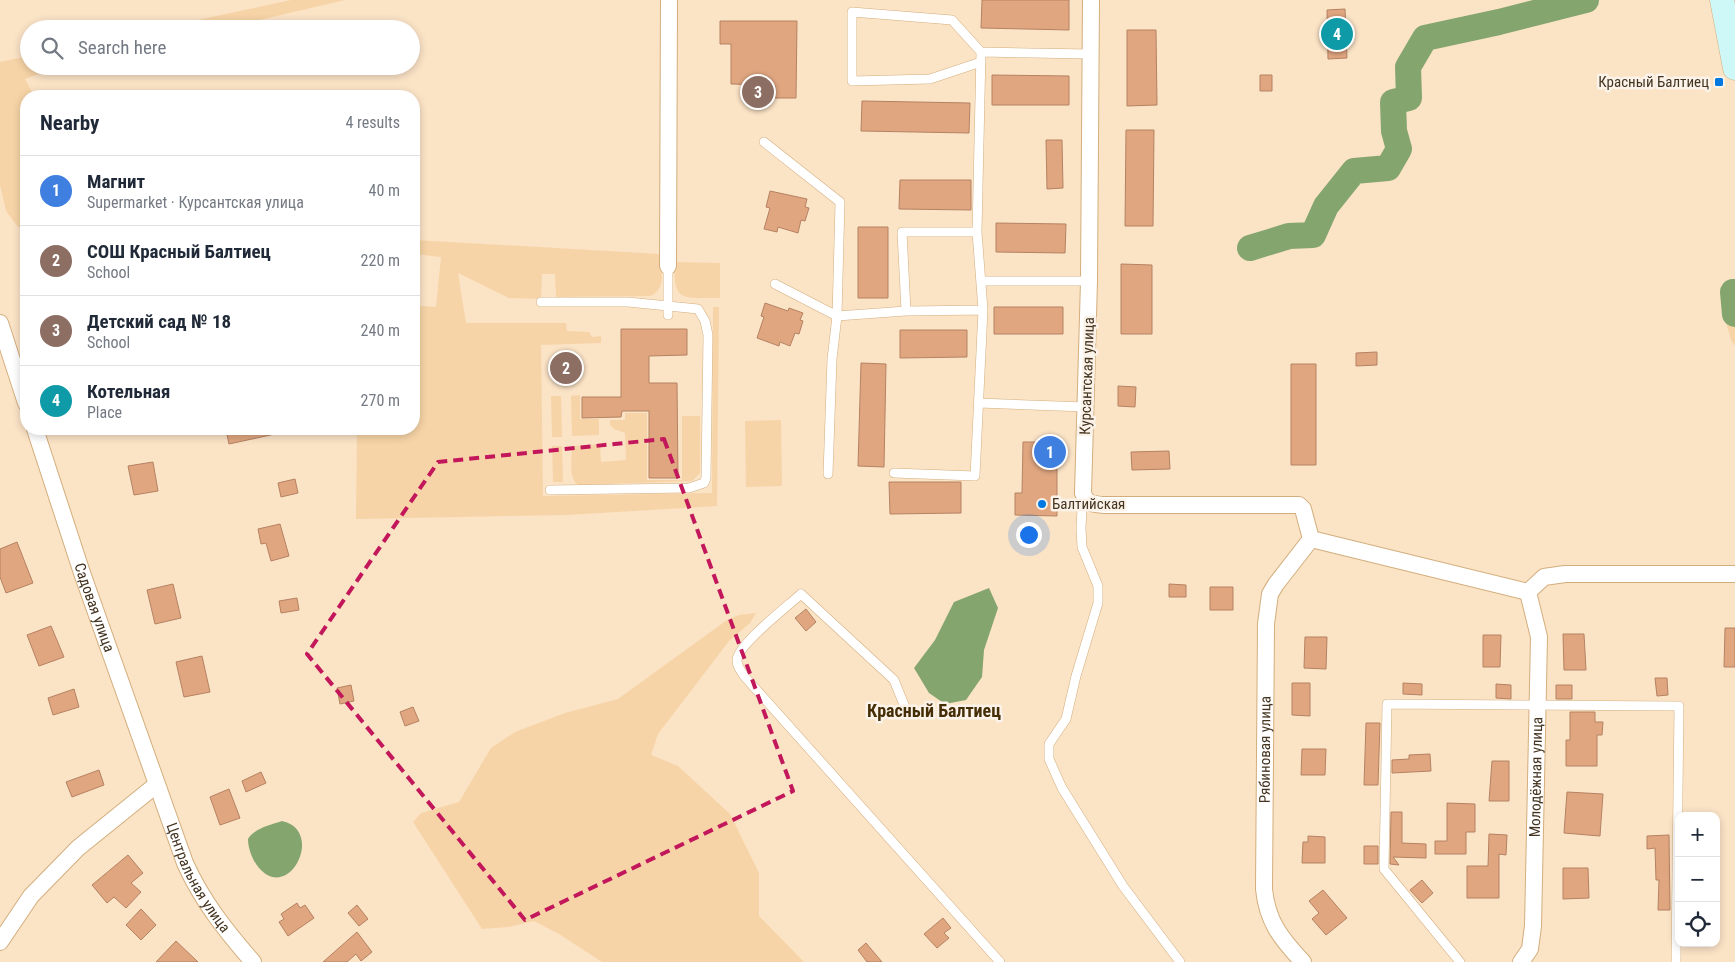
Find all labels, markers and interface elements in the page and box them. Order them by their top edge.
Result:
pin: 4 [1321,15,1353,53]
search box [20,20,420,75]
icon: search [38,34,66,62]
text: Search here [78,36,166,59]
pin: 3 [742,73,774,111]
place label: Красный Балтиец [1598,73,1709,91]
marker: Красный Балтиец [1713,76,1725,88]
text: Nearby [40,111,99,135]
text: 4 results [345,113,400,132]
text: Магнит [87,170,145,193]
text: 1 [52,181,60,200]
text: 40 m [368,181,400,200]
text: Supermarket · Курсантская улица [87,193,304,212]
text: СОШ Красный Балтиец [87,240,271,263]
text: 2 [52,251,60,270]
text: 220 m [361,251,400,270]
text: School [87,263,130,282]
text: Детский сад № 18 [87,310,231,333]
street label: Курсантская улица [1076,317,1098,435]
text: 3 [52,321,60,340]
text: 240 m [361,321,400,340]
text: School [87,333,130,352]
pin: 2 [550,349,582,387]
text: Котельная [87,380,170,403]
text: 4 [52,391,60,410]
text: 270 m [361,391,400,410]
text: Place [87,403,122,422]
pin: 1 [1034,433,1066,471]
place label: Балтийская [1052,495,1125,513]
marker: Балтийская [1036,498,1048,510]
your location [1016,522,1042,548]
street label: Садовая улица [70,561,118,654]
street label: Рябиновая улица [1256,696,1274,803]
district label: Красный Балтиец [867,700,1001,721]
street label: Молодёжная улица [1526,717,1546,837]
map controls [1675,812,1720,947]
button: + [1675,812,1720,857]
street label: Центральная улица [162,820,234,936]
button: − [1675,857,1720,902]
button: locate [1675,902,1720,947]

